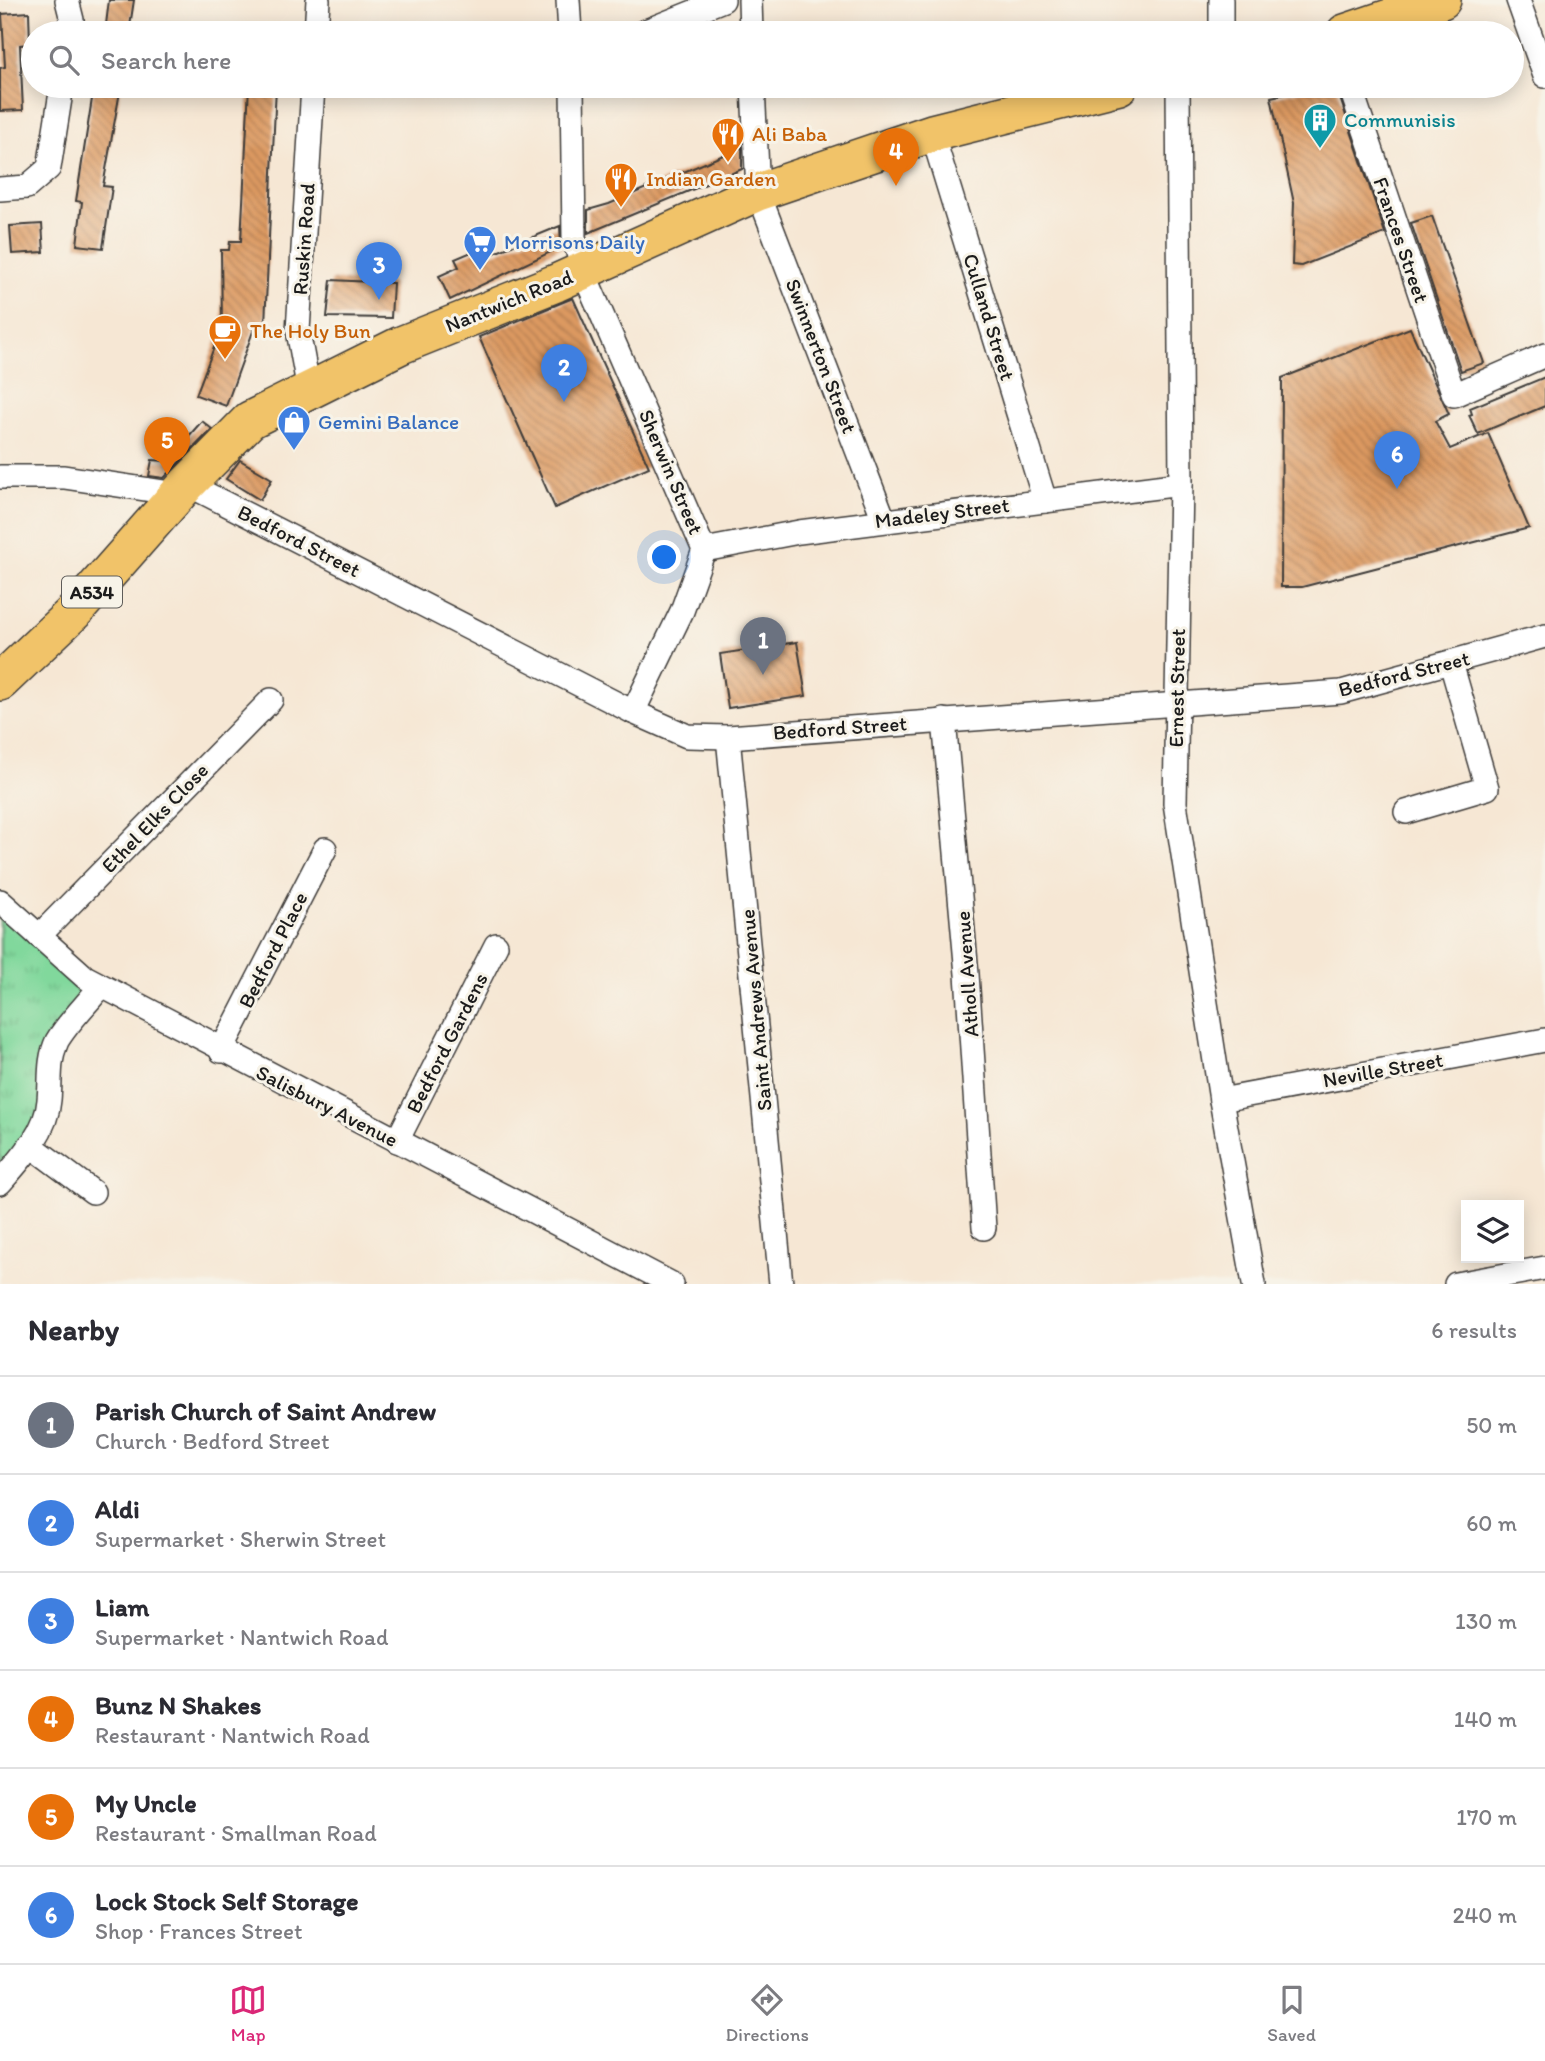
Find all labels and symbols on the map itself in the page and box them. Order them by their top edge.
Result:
building icon: Communisis [1301,101,1339,150]
place label: Communisis [1344,107,1456,132]
restaurant icon: Ali Baba [709,115,747,164]
place label: Ali Baba [752,121,827,146]
pin: 4 [873,128,919,186]
restaurant icon: Indian Garden [602,160,640,209]
place label: Indian Garden [646,166,776,191]
street label: Frances Street [1368,174,1435,306]
street label: Ruskin Road [287,182,320,296]
supermarket icon: Morrisons Daily [461,223,499,272]
place label: Morrisons Daily [504,229,645,254]
pin: 3 [356,242,402,300]
street label: Culland Street [958,250,1021,383]
street label: Nantwich Road [441,263,577,338]
street label: Swinnerton Street [780,275,862,437]
cafe icon: The Holy Bun [206,312,244,361]
place label: The Holy Bun [250,318,371,343]
pin: 2 [541,344,587,402]
shop icon: Gemini Balance [275,403,313,452]
street label: Sherwin Street [634,406,709,538]
place label: Gemini Balance [318,409,459,434]
pin: 5 [144,417,190,475]
pin: 6 [1374,431,1420,489]
street label: Madeley Street [873,492,1011,533]
street label: Bedford Street [234,499,365,582]
your location [647,540,681,574]
road number: A534 [62,576,122,608]
pin: 1 [740,617,786,675]
street label: Ernest Street [1163,628,1190,748]
street label: Bedford Street [1336,645,1472,702]
street label: Bedford Street [772,710,908,745]
street label: Ethel Elks Close [96,758,213,878]
street label: Bedford Place [233,887,313,1012]
street label: Saint Andrews Avenue [734,908,777,1112]
street label: Atholl Avenue [950,910,983,1038]
street label: Bedford Gardens [400,968,493,1117]
street label: Neville Street [1321,1047,1445,1092]
street label: Salisbury Avenue [252,1059,402,1152]

